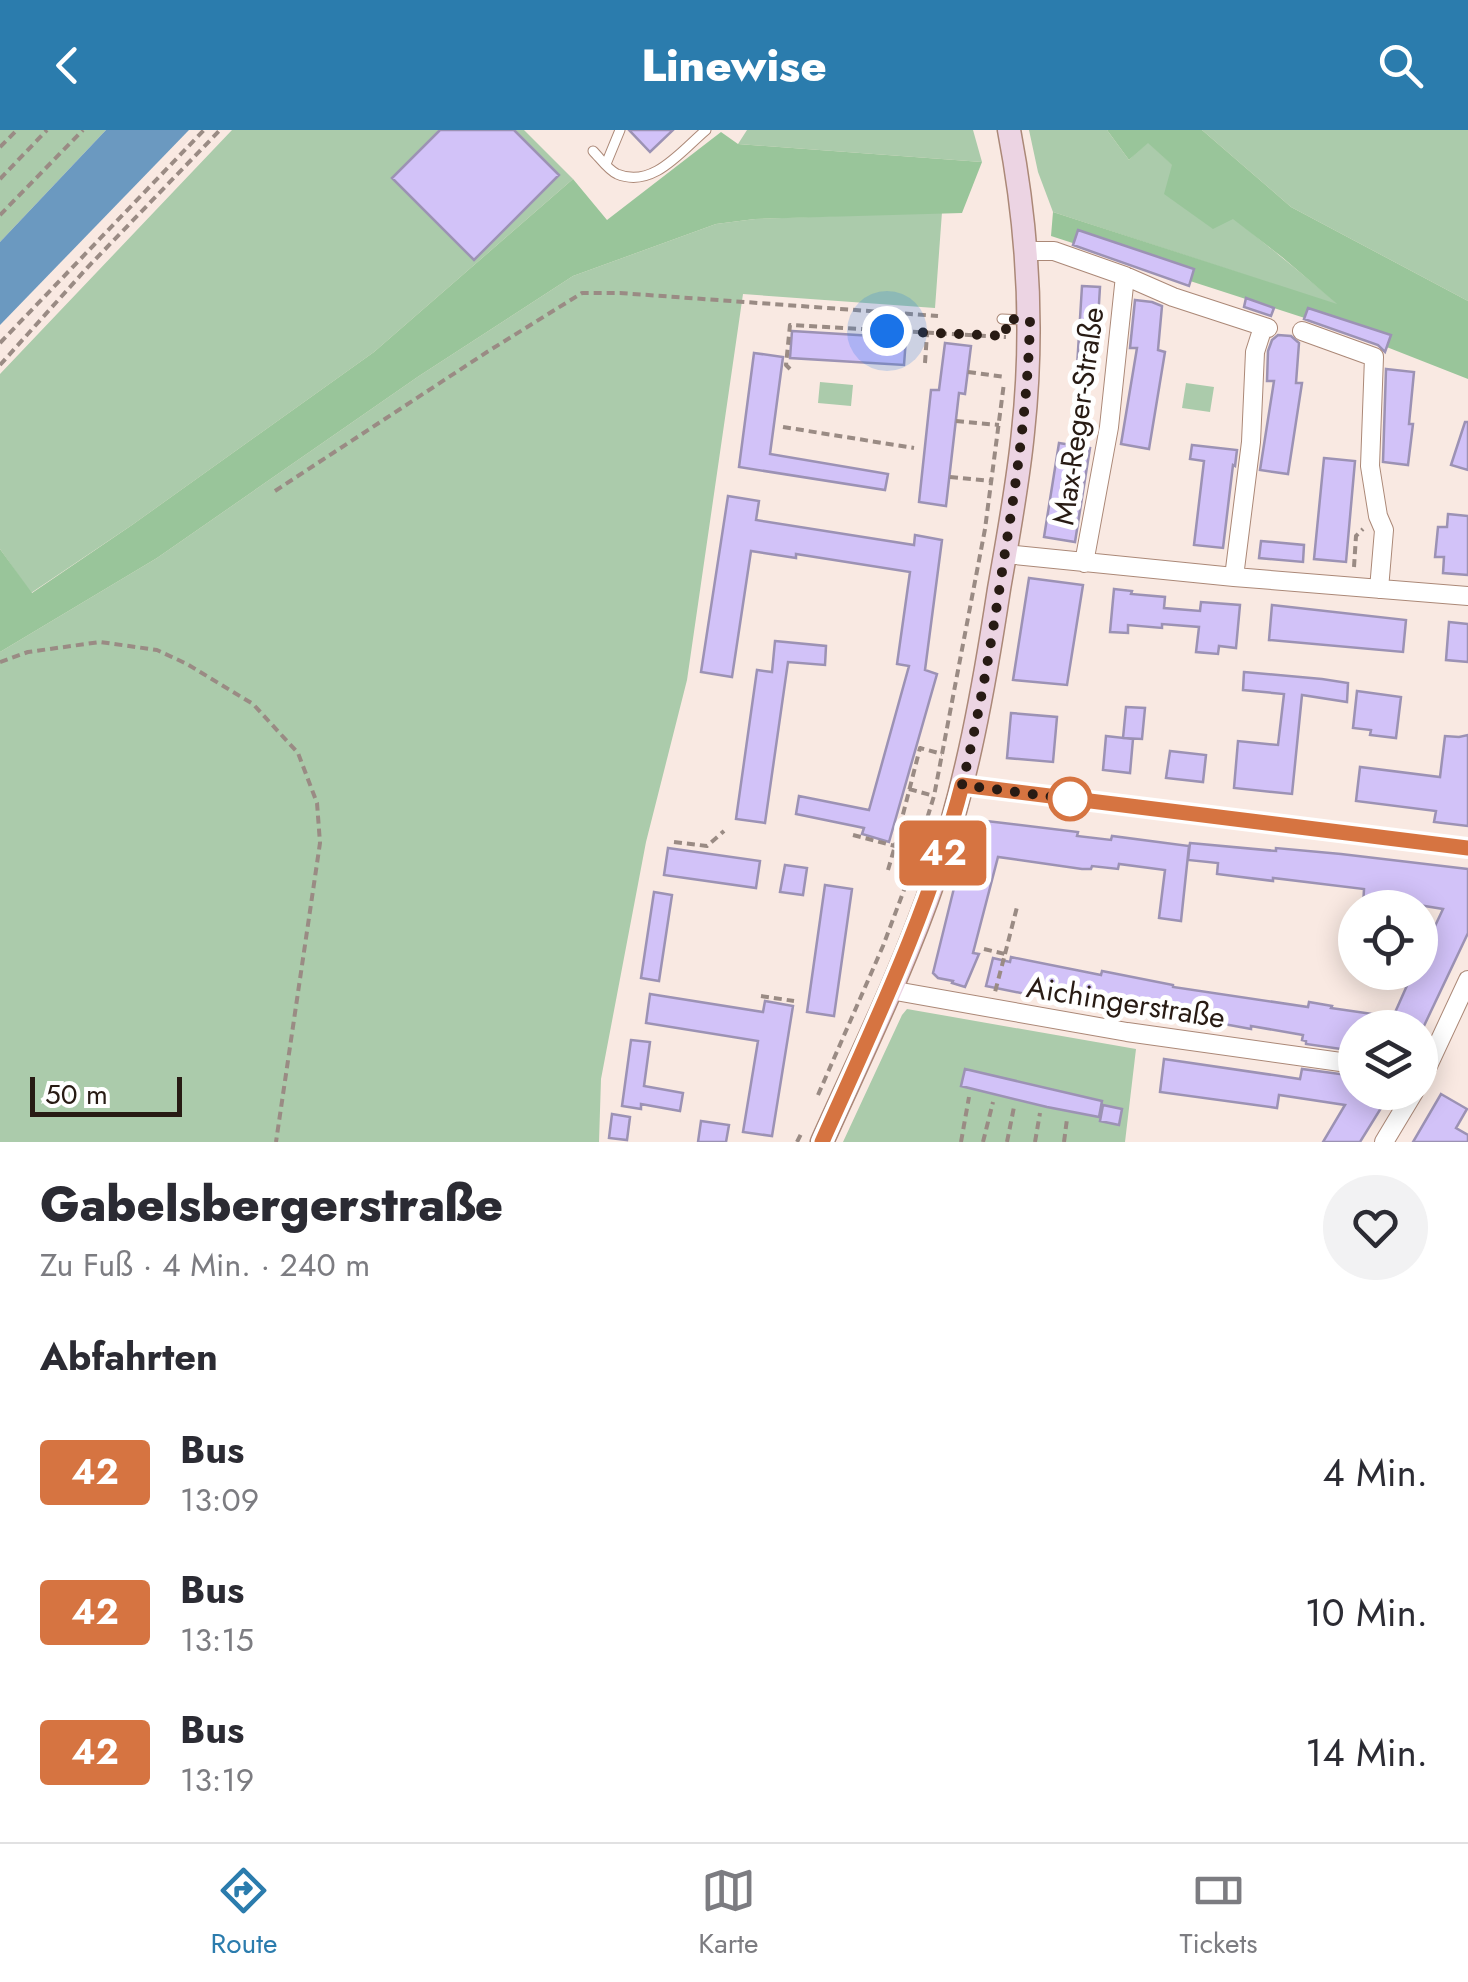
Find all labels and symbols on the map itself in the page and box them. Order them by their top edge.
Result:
street label: Max-Reger-Straße [1041,304,1115,528]
your location [862,306,912,356]
unlabelled marker [1049,778,1091,820]
line badge: 42 [898,820,988,886]
street label: Aichingerstraße [1024,965,1228,1039]
scale bar [30,1072,182,1116]

